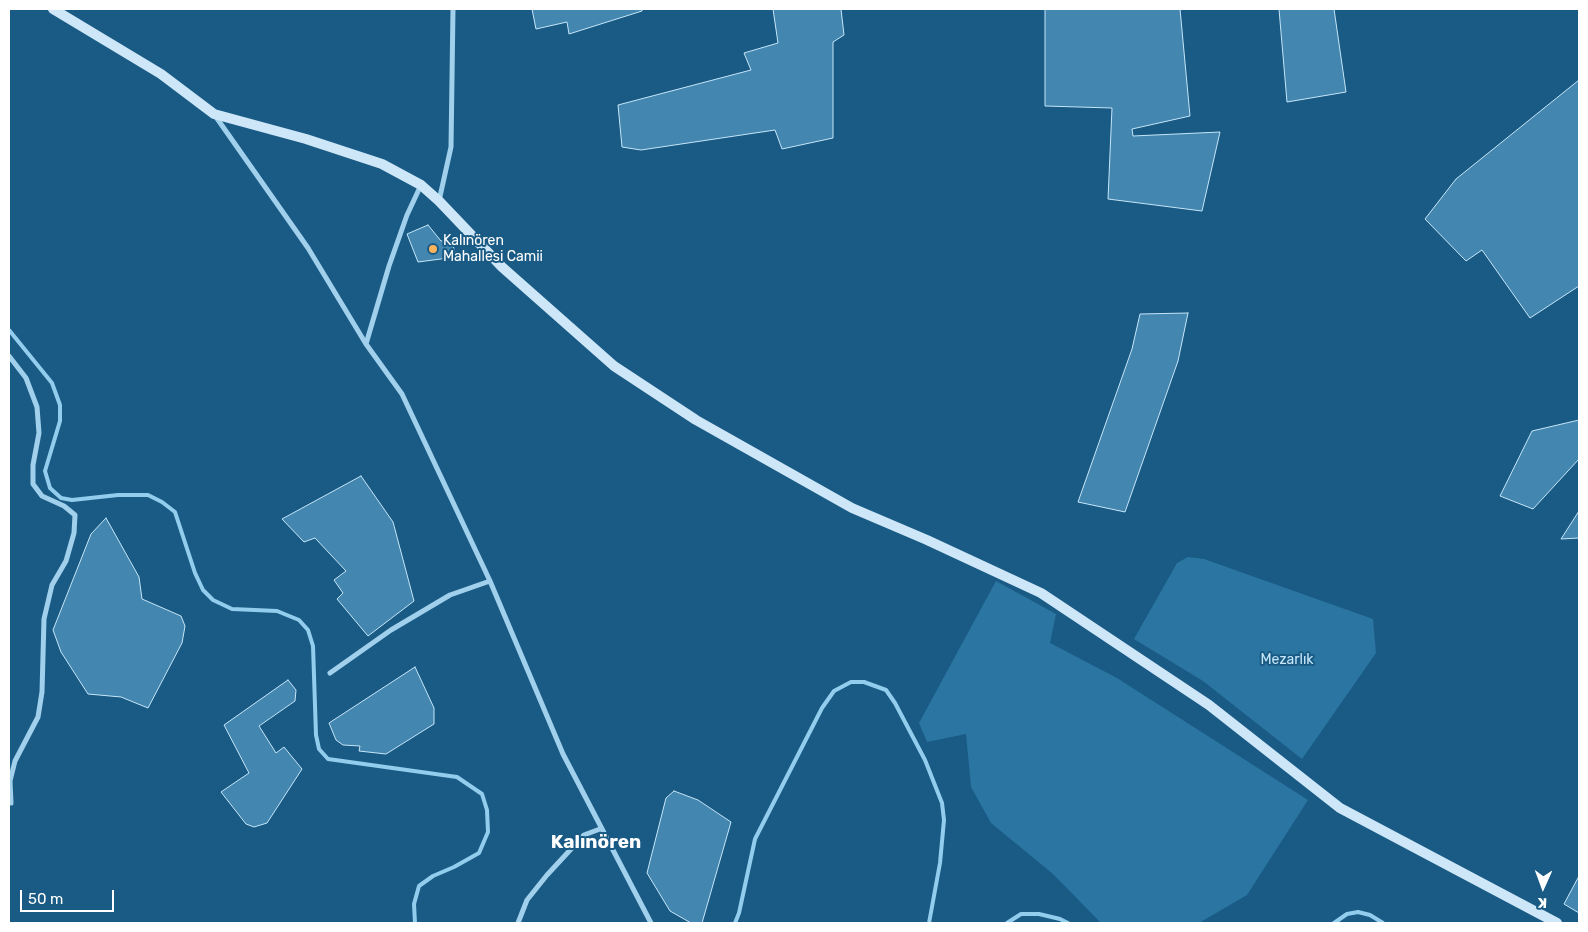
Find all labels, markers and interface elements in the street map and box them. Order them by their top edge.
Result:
place label: Kalınören Mahallesi Camii [443,233,543,266]
marker: Kalınören Mahallesi Camii [427,243,439,255]
park label: Mezarlık [1260,652,1314,668]
district label: Kalınören [551,832,641,854]
north arrow [1518,862,1568,912]
scale bar [22,880,116,912]
text: 50 m [28,890,63,908]
text: K [1538,894,1547,911]

